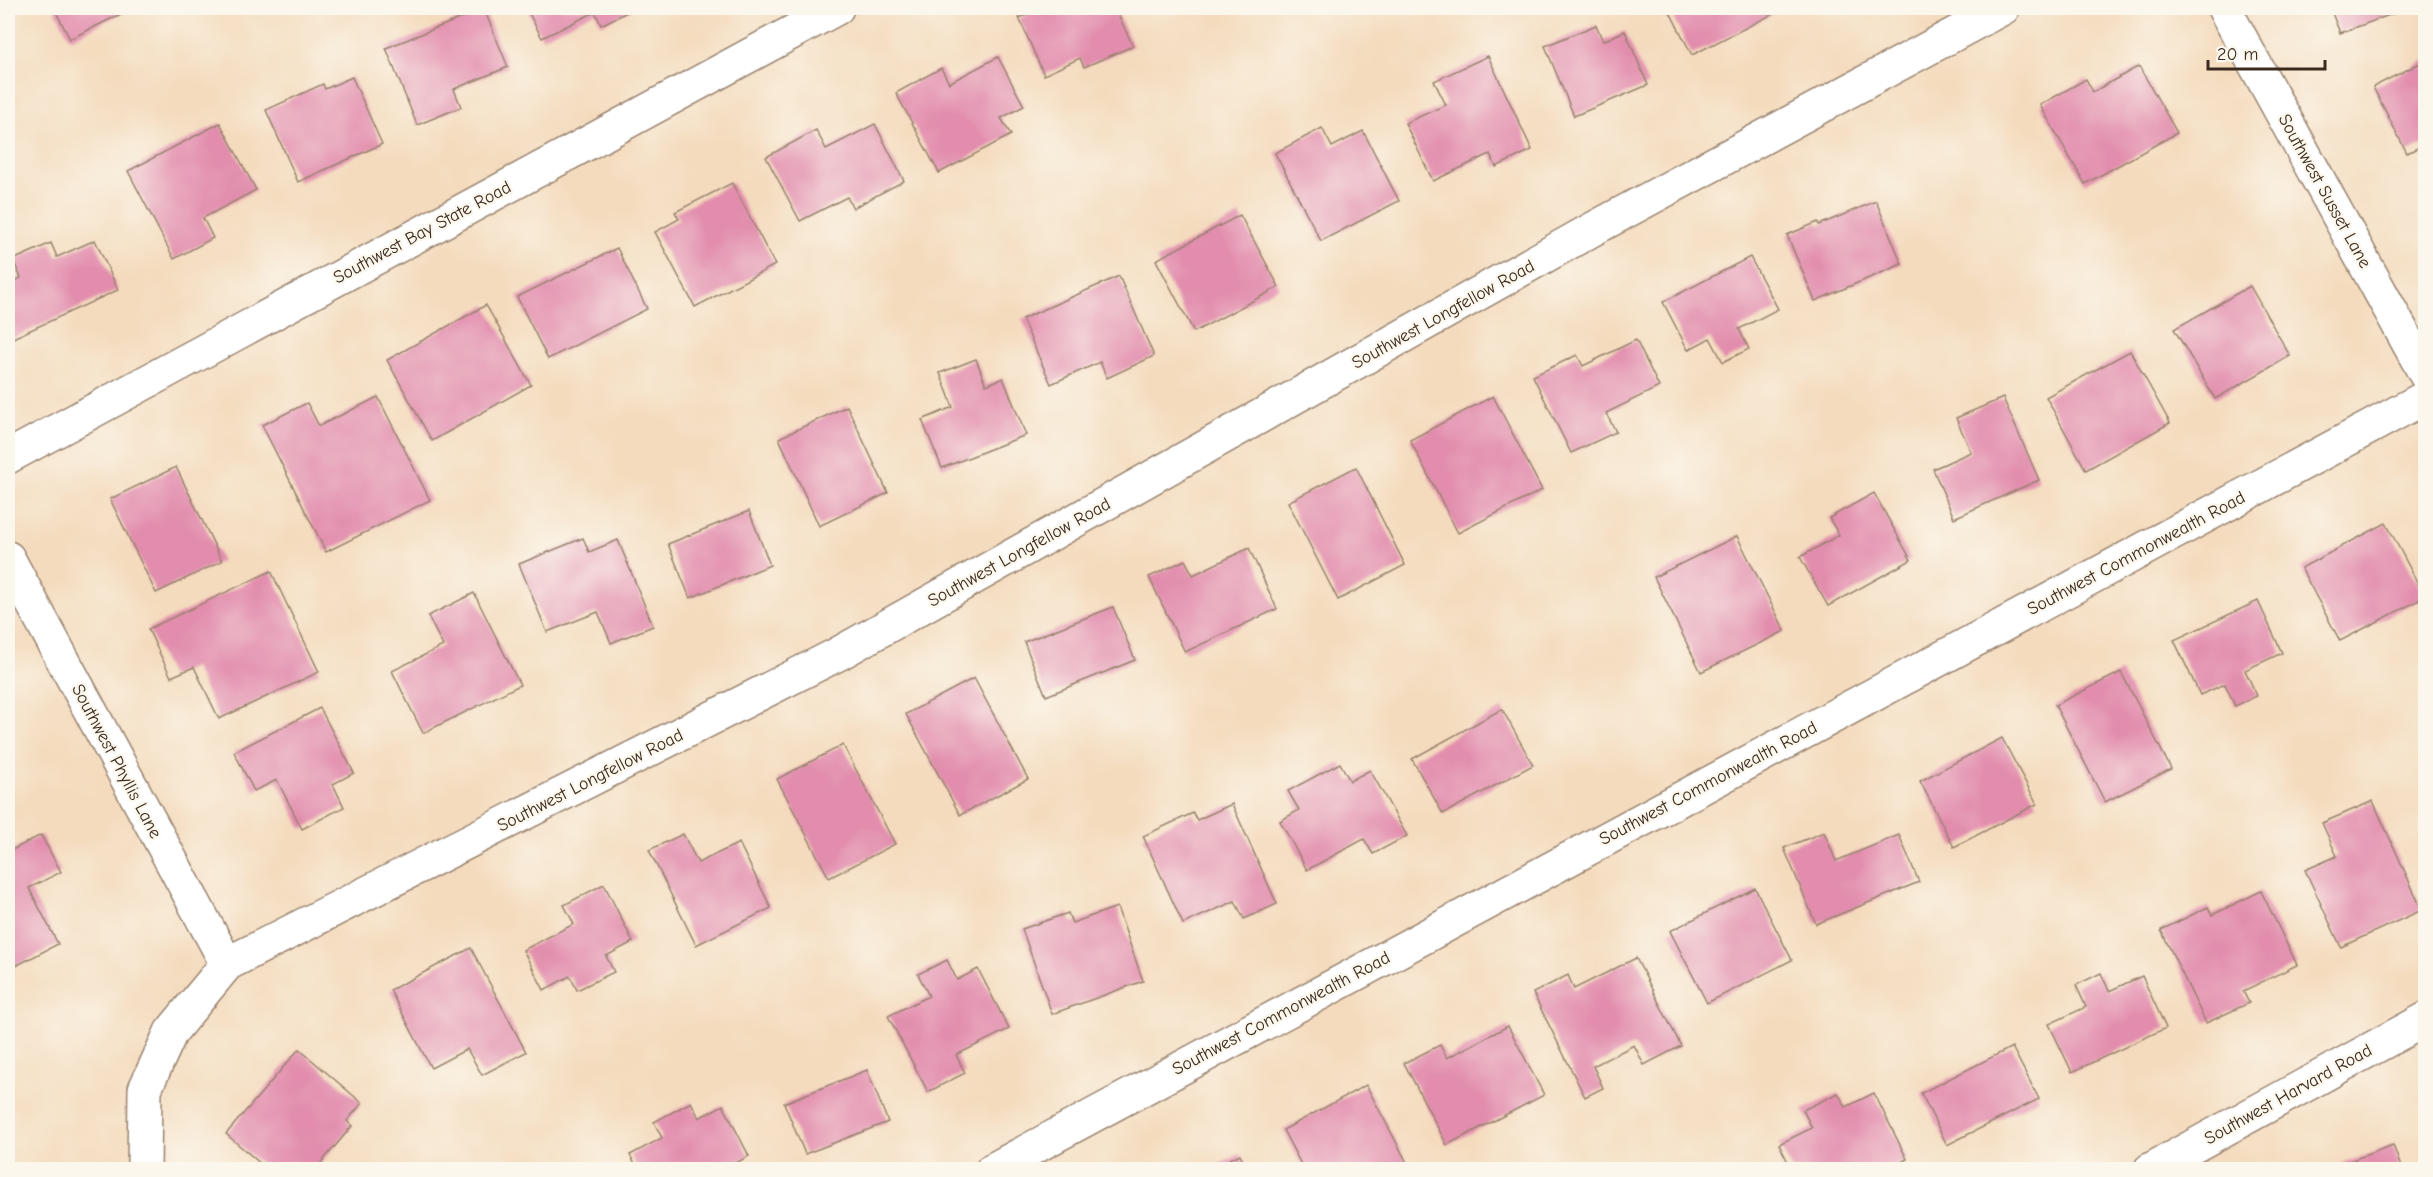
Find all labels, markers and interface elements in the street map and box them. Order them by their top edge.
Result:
scale bar [2208,33,2325,71]
text: 20 m [2217,44,2258,65]
street label: Southwest Susset Lane [2274,111,2376,272]
street label: Southwest Bay State Road [330,177,515,288]
street label: Southwest Longfellow Road [1348,255,1538,374]
street label: Southwest Commonwealth Road [2024,487,2249,620]
street label: Southwest Longfellow Road [924,493,1114,612]
street label: Southwest Phyllis Lane [67,680,166,842]
street label: Southwest Commonwealth Road [1596,717,1821,850]
street label: Southwest Longfellow Road [494,724,687,837]
street label: Southwest Commonwealth Road [1169,947,1394,1080]
street label: Southwest Harvard Road [2201,1040,2376,1149]

